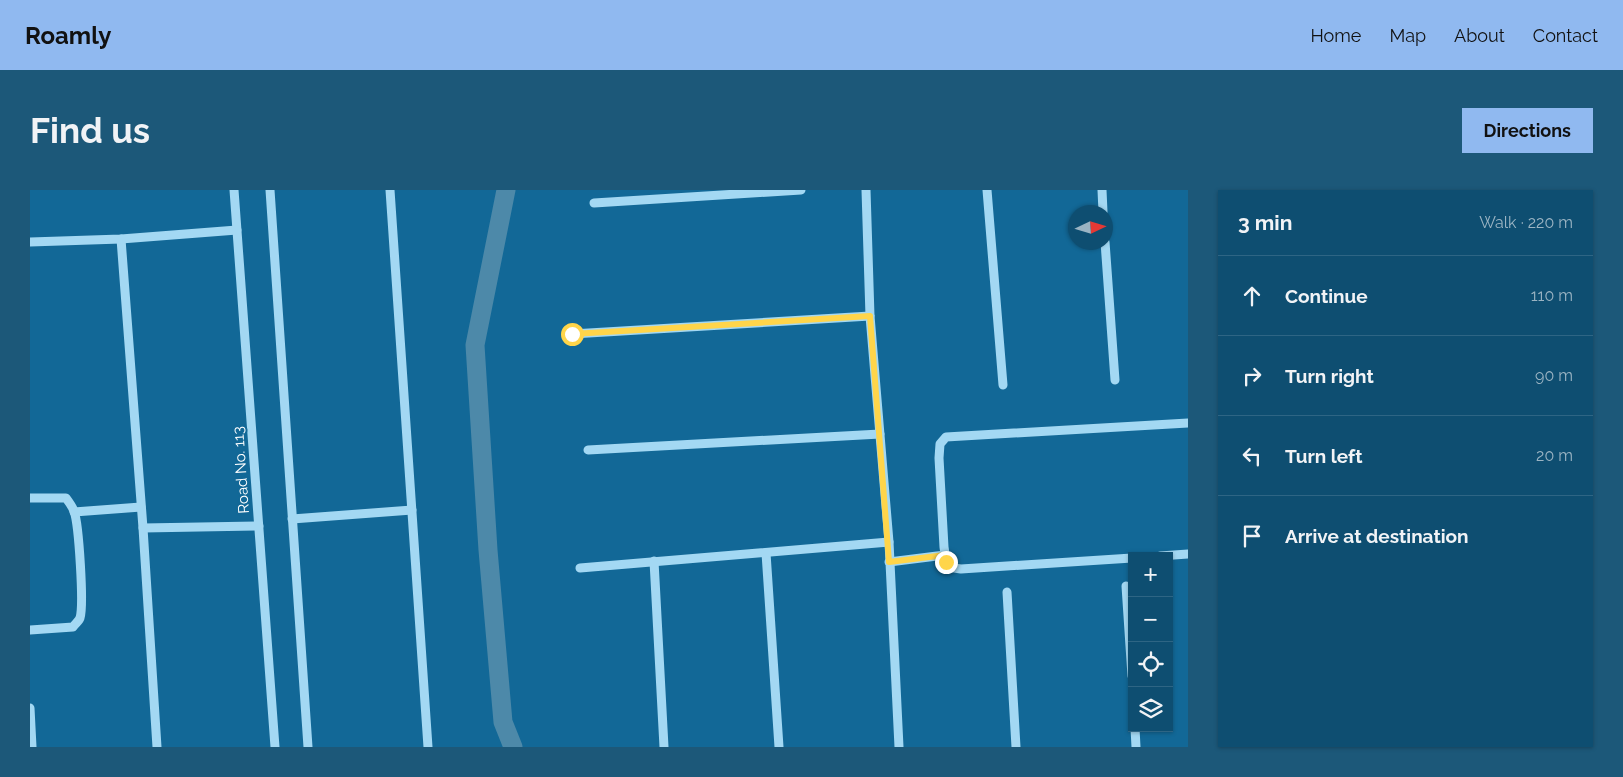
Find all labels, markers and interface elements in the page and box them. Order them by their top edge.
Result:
text: Roamly [25,21,111,50]
text: Home [1310,25,1361,46]
text: Map [1389,25,1426,46]
text: About [1454,25,1505,46]
text: Contact [1533,25,1598,46]
button: Directions [1462,108,1593,153]
text: Find us [30,110,150,151]
north arrow [1068,205,1113,250]
text: 3 min [1238,210,1292,235]
text: Walk · 220 m [1479,213,1573,232]
icon: ahead [1238,282,1266,310]
text: Continue [1285,285,1368,307]
text: 110 m [1531,286,1573,305]
route start [561,323,584,346]
icon: right [1238,362,1266,390]
text: Turn right [1285,365,1374,387]
text: 90 m [1535,366,1573,385]
street label: Road No. 113 [229,426,253,514]
icon: left [1238,442,1266,470]
text: Turn left [1285,445,1362,467]
text: 20 m [1536,446,1573,465]
icon: arrive [1238,522,1266,550]
text: Arrive at destination [1285,525,1469,547]
route end [935,551,958,574]
map controls [1128,552,1173,732]
button: + [1128,552,1173,597]
button: − [1128,597,1173,642]
button: locate [1128,642,1173,687]
button: layers [1128,687,1173,732]

